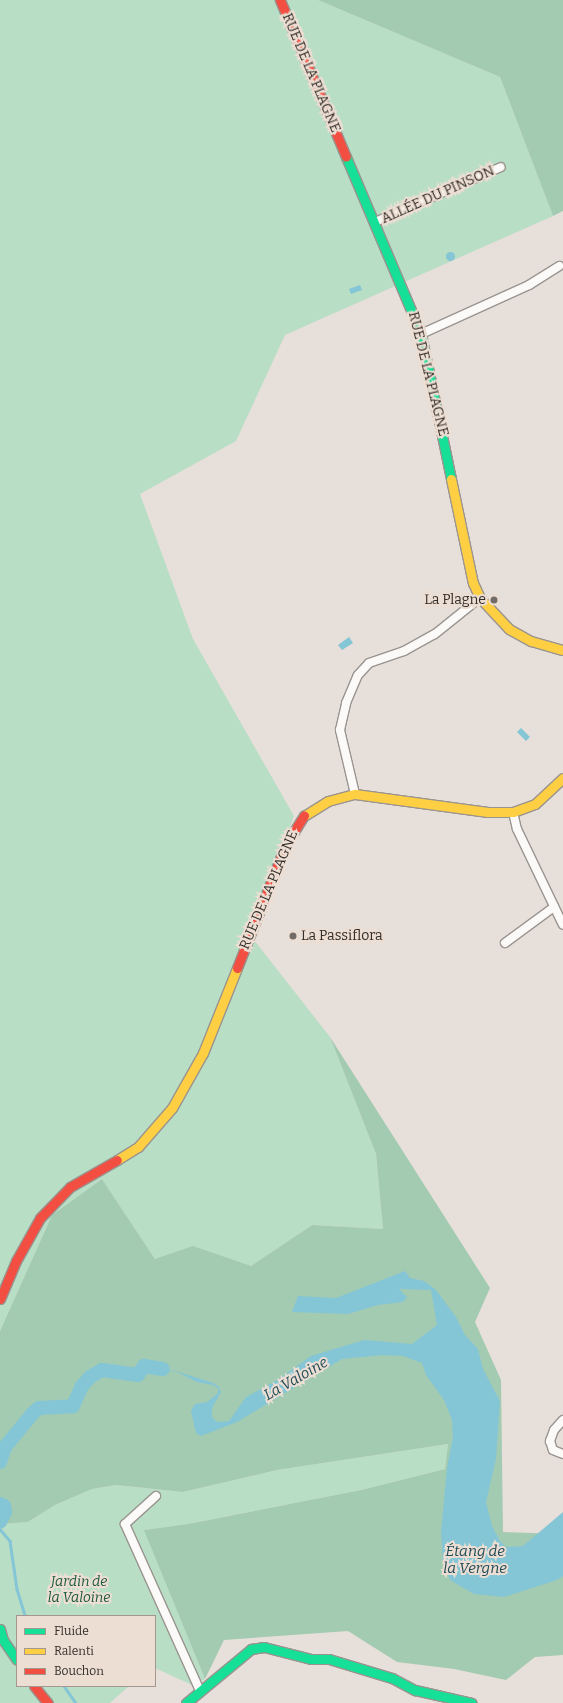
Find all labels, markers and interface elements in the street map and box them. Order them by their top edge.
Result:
street label: RUE DE LA PLAGNE [278,11,344,135]
street label: ALLÉE DU PINSON [379,162,497,228]
street label: RUE DE LA PLAGNE [404,310,452,438]
place label: La Plagne [424,592,486,608]
marker: La Plagne [489,595,499,605]
street label: RUE DE LA PLAGNE [236,828,302,952]
place label: La Passiflora [301,928,383,944]
marker: La Passiflora [288,931,298,941]
water label: La Valoine [261,1354,331,1404]
water label: Étang de la Vergne [443,1542,507,1577]
park label: Jardin de la Valoine [48,1574,110,1606]
legend [16,1615,156,1687]
text: Fluide [54,1624,89,1638]
text: Ralenti [54,1644,94,1658]
text: Bouchon [54,1664,104,1678]

